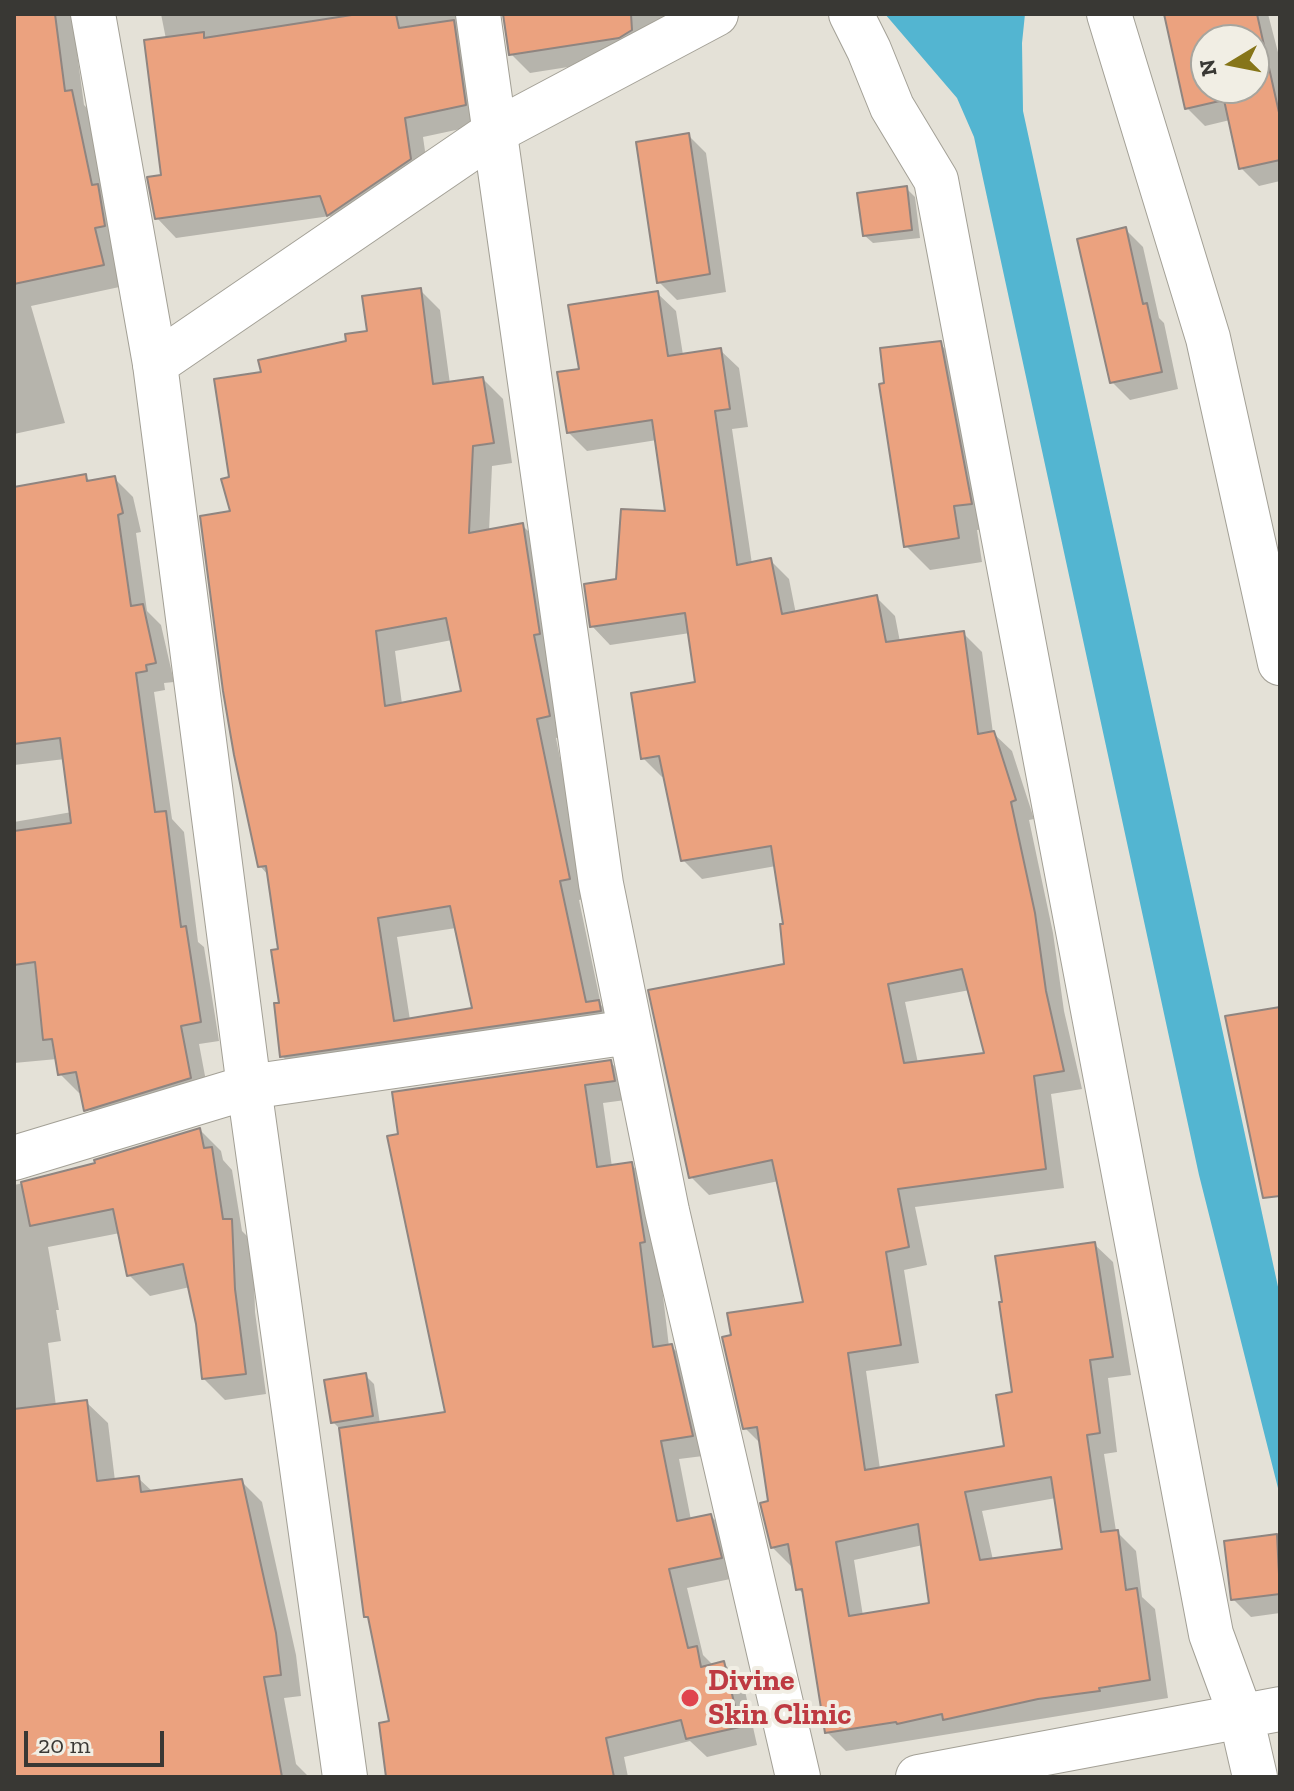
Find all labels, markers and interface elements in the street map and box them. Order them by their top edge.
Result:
north arrow [1190,24,1270,104]
text: N [1193,57,1223,78]
place label: Divine Skin Clinic [708,1663,851,1734]
marker: Divine Skin Clinic [679,1687,701,1709]
scale bar [28,1715,168,1765]
text: 20 m [38,1730,90,1759]

